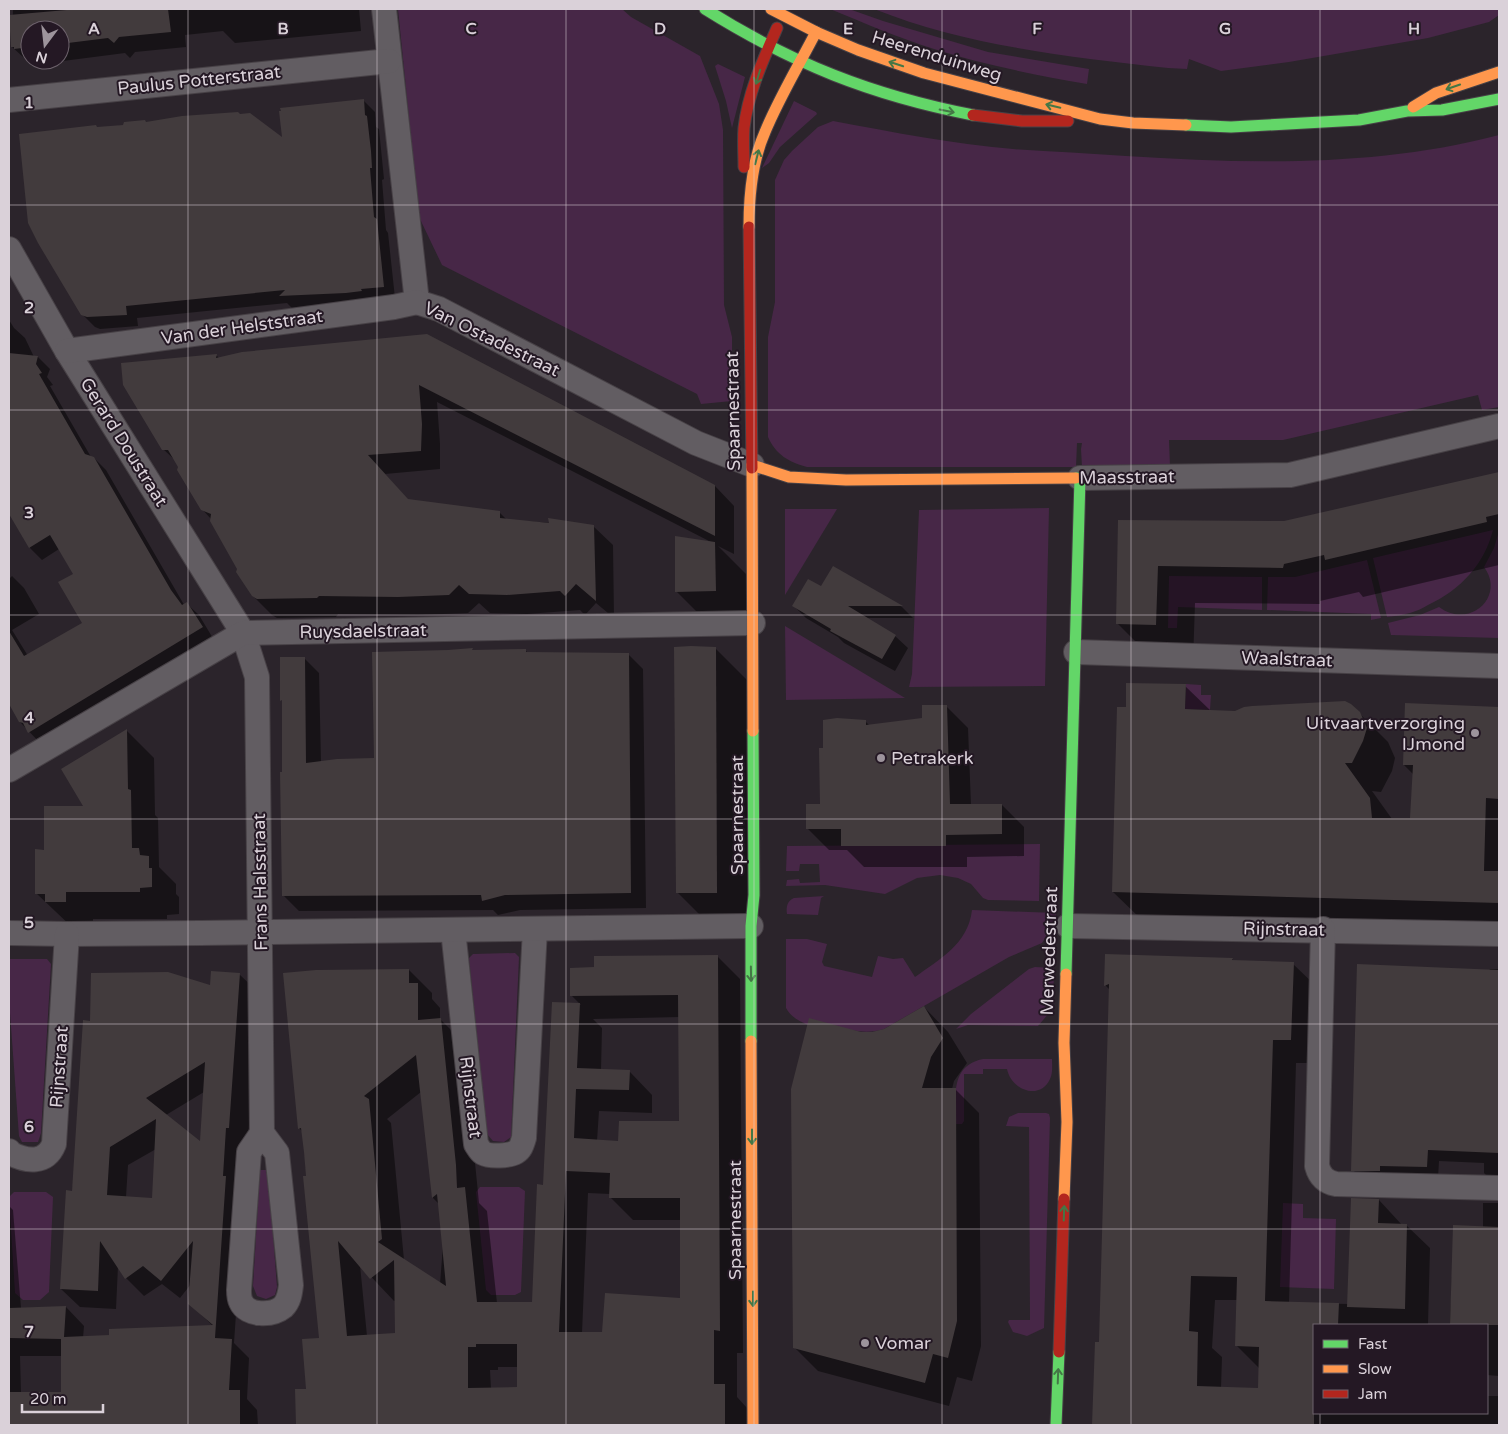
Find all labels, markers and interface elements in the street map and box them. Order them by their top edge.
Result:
text: A [88,19,100,39]
text: B [277,19,289,39]
text: C [465,19,477,39]
text: D [654,19,666,39]
text: E [843,19,853,39]
text: F [1032,19,1042,39]
text: G [1219,19,1231,39]
text: H [1408,19,1420,39]
north arrow [20,20,70,70]
street label: Heerenduinweg [869,26,1005,86]
text: N [34,47,49,67]
one-way arrow [888,58,904,68]
street label: Paulus Potterstraat [116,60,282,100]
one-way arrow [752,68,762,84]
one-way arrow [1446,83,1461,92]
text: 1 [24,93,34,113]
one-way arrow [1045,101,1061,110]
one-way arrow [939,106,955,116]
one-way arrow [753,150,762,166]
street label: Van Ostadestraat [421,297,563,381]
text: 2 [24,298,34,318]
street label: Van der Helststraat [160,305,324,349]
street label: Spaarnestraat [721,351,745,471]
street label: Gerard Doustraat [76,373,173,511]
street label: Maasstraat [1079,465,1175,489]
text: 3 [24,503,34,523]
street label: Ruysdaelstraat [299,619,427,643]
street label: Waalstraat [1241,646,1333,672]
text: 4 [24,708,34,728]
place label: Uitvaartverzorging IJmond [1306,712,1465,755]
marker: Uitvaartverzorging IJmond [1469,727,1481,739]
place label: Petrakerk [891,747,974,769]
marker: Petrakerk [875,752,887,764]
street label: Spaarnestraat [726,755,748,875]
street label: Frans Halsstraat [248,813,272,951]
street label: Merwedestraat [1036,886,1062,1016]
text: 5 [24,913,34,933]
street label: Rijnstraat [1243,917,1325,941]
one-way arrow [746,966,756,982]
street label: Rijnstraat [45,1025,73,1109]
street label: Rijnstraat [455,1055,487,1139]
text: 6 [24,1117,34,1137]
one-way arrow [747,1128,757,1145]
street label: Spaarnestraat [724,1160,746,1280]
one-way arrow [1059,1206,1068,1222]
one-way arrow [748,1291,758,1307]
text: 7 [24,1322,34,1342]
legend [1313,1324,1488,1414]
place label: Vomar [875,1332,931,1354]
text: Fast [1358,1335,1388,1353]
marker: Vomar [859,1337,871,1349]
text: Slow [1358,1360,1392,1378]
one-way arrow [1054,1368,1063,1384]
scale bar [22,1382,104,1414]
text: Jam [1358,1385,1387,1403]
text: 20 m [30,1390,67,1408]

